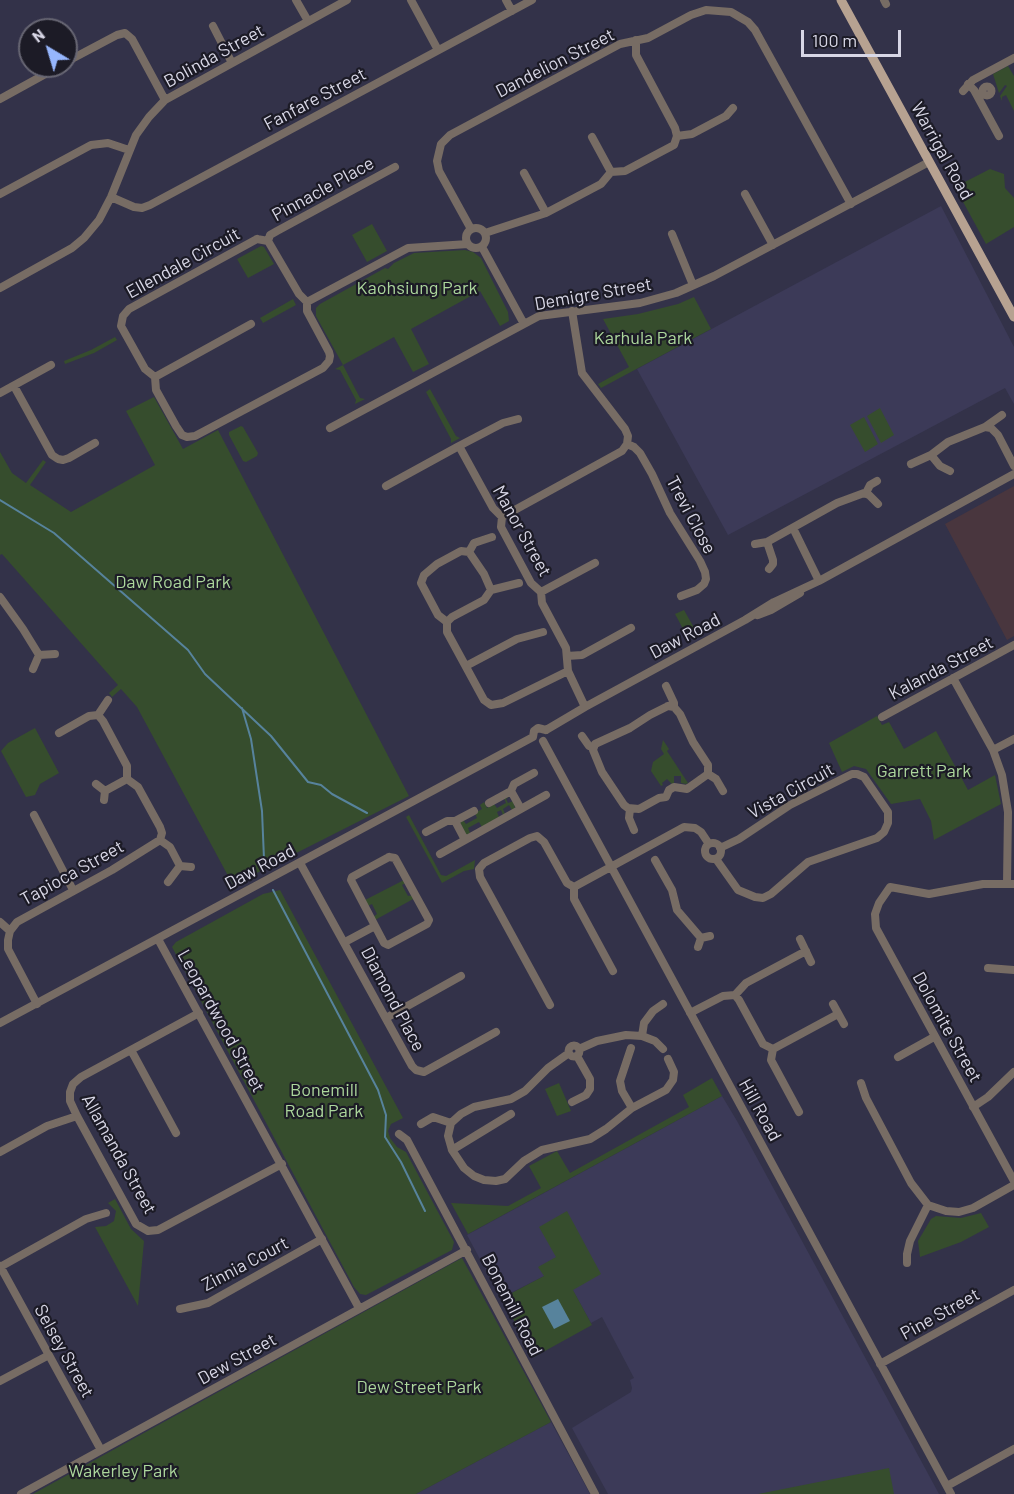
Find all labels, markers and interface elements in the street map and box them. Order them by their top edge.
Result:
north arrow [18,18,78,78]
scale bar [804,18,904,56]
street label: Bolinda Street [160,20,268,92]
text: N [28,24,48,46]
street label: Dandelion Street [492,24,618,102]
text: 100 m [812,29,857,51]
street label: Fanfare Street [260,63,370,135]
street label: Warrigal Road [906,98,978,204]
street label: Pinnacle Place [268,152,378,226]
street label: Ellendale Circuit [122,223,244,303]
street label: Demigre Street [533,273,653,315]
park label: Kaohsiung Park [357,277,477,299]
park label: Karhula Park [594,327,692,349]
street label: Trevi Close [662,472,720,558]
street label: Manor Street [488,482,556,580]
park label: Daw Road Park [115,571,231,593]
street label: Daw Road [646,609,724,663]
street label: Kalanda Street [885,631,997,705]
street label: Vista Circuit [744,758,838,824]
park label: Garrett Park [877,760,971,782]
street label: Tapioca Street [17,836,127,910]
street label: Daw Road [221,840,299,894]
street label: Diamond Place [356,943,430,1055]
street label: Leopardwood Street [173,946,269,1096]
street label: Dolomite Street [908,968,986,1086]
street label: Hill Road [734,1075,786,1145]
park label: Bonemill Road Park [285,1079,363,1122]
street label: Allamanda Street [77,1090,161,1218]
street label: Zinnia Court [198,1232,292,1296]
street label: Bonemill Road [477,1250,547,1360]
street label: Pine Street [897,1283,983,1345]
street label: Selsey Street [30,1301,98,1401]
street label: Dew Street [194,1329,280,1389]
park label: Dew Street Park [356,1376,482,1398]
park label: Wakerley Park [68,1460,178,1482]

